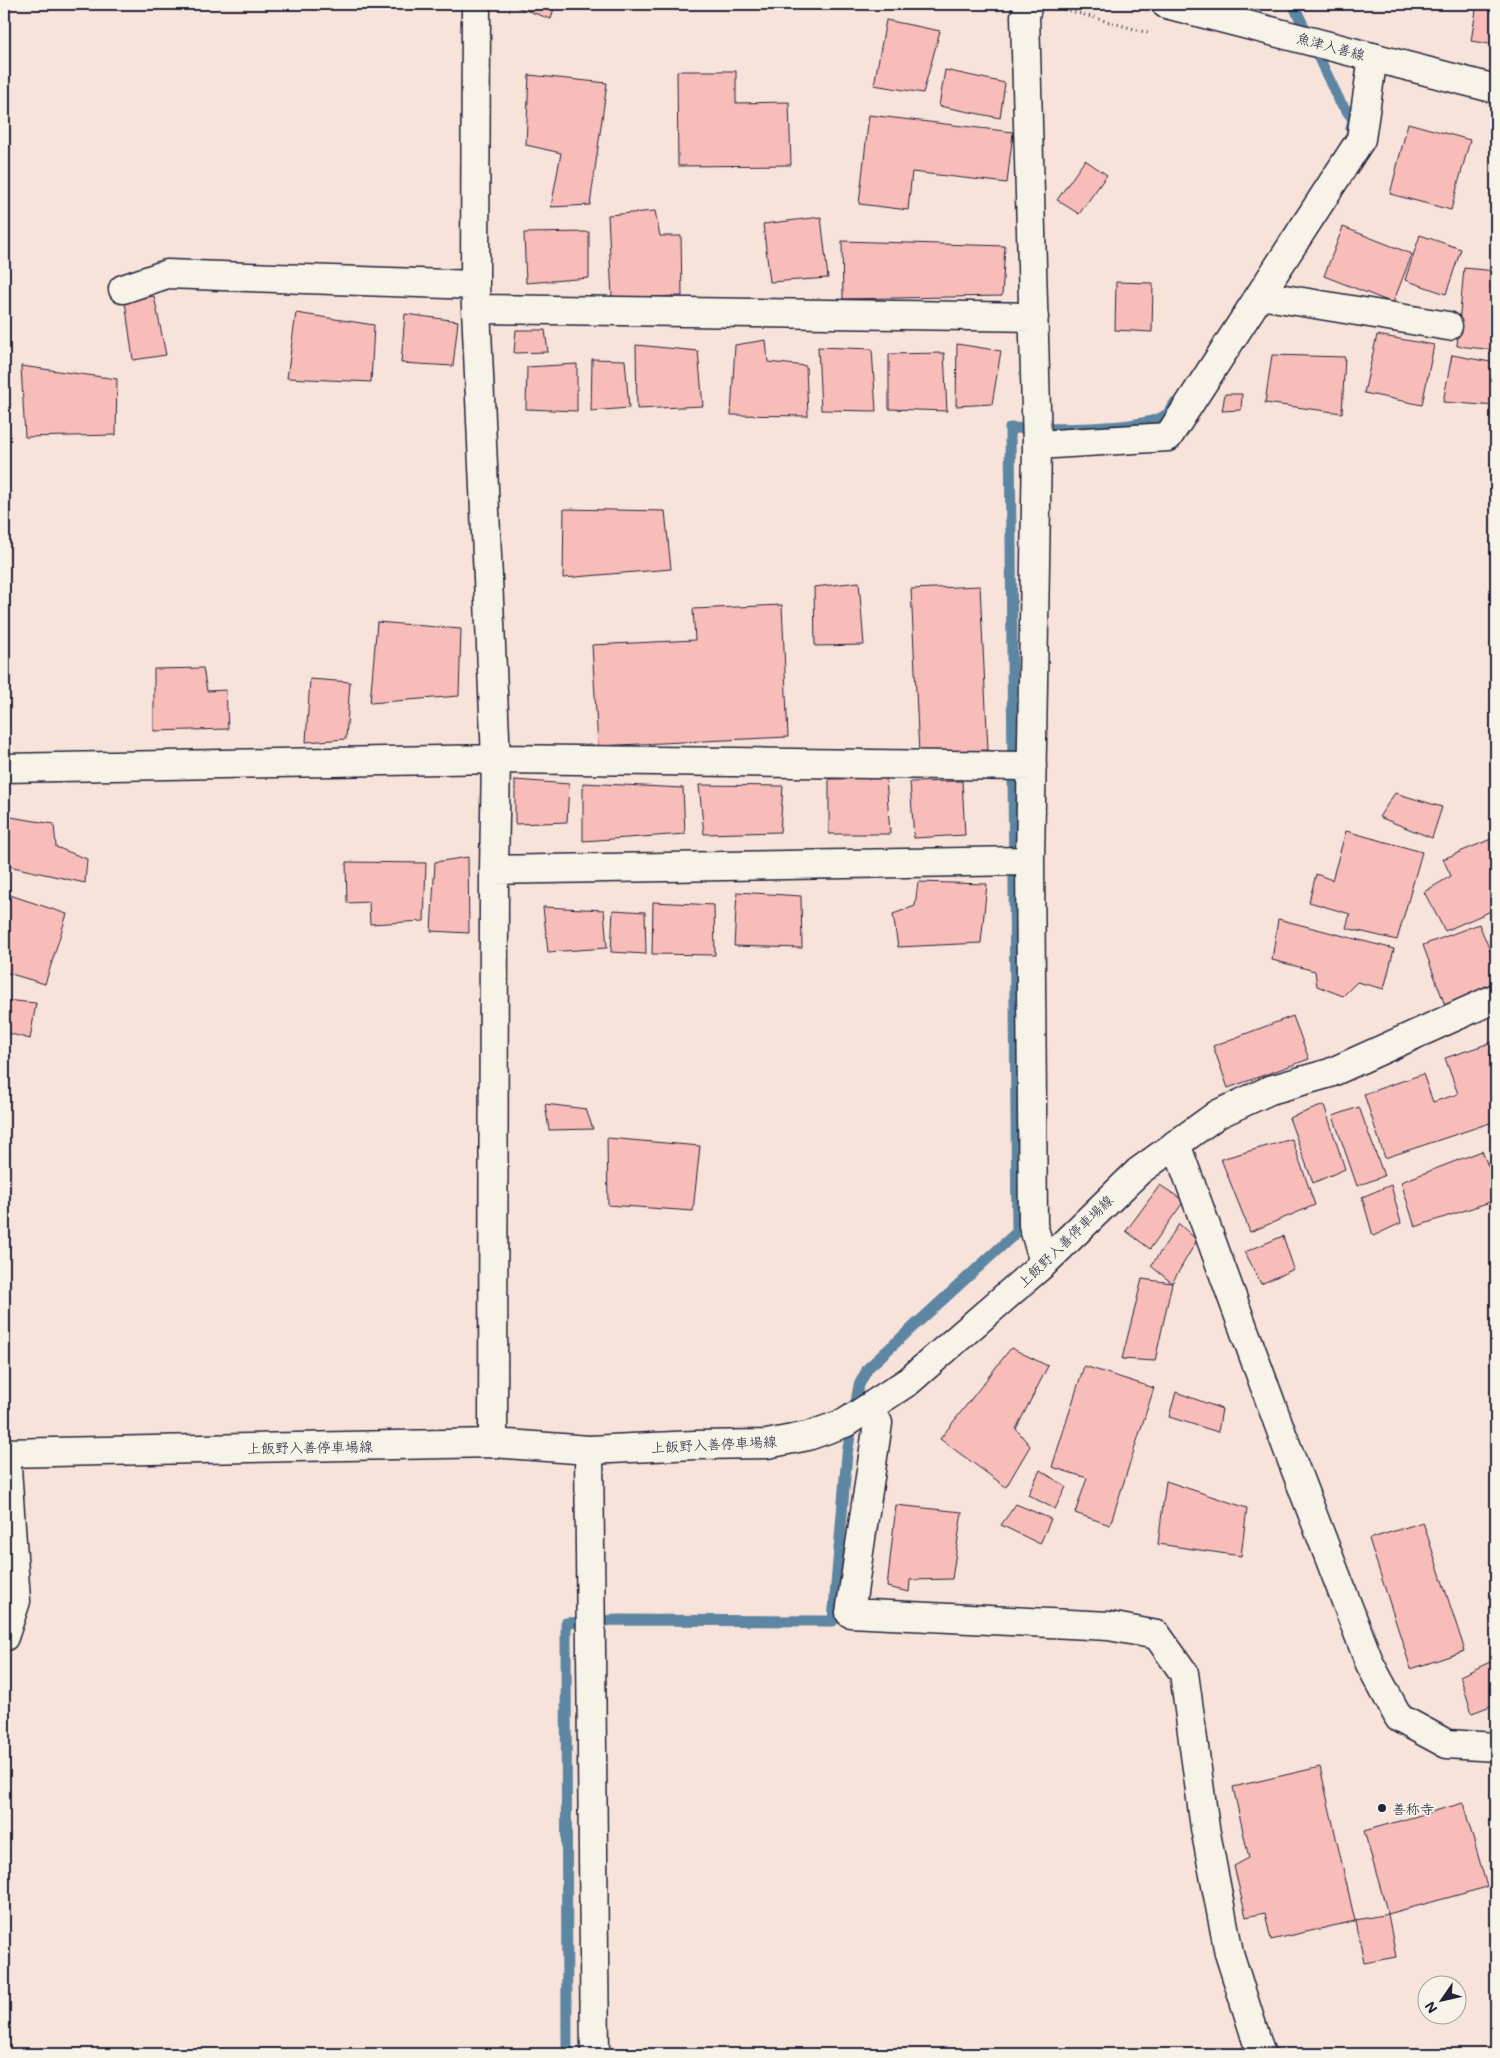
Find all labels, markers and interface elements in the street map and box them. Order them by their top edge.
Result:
street label: 魚津入善線 [1295,28,1367,64]
street label: 上飯野入善停車場線 [1013,1190,1117,1292]
street label: 上飯野入善停車場線 [651,1431,777,1457]
street label: 上飯野入善停車場線 [247,1436,373,1458]
place label: 善称寺 [1392,1799,1434,1818]
marker: 善称寺 [1376,1802,1388,1814]
north arrow [1418,1976,1468,2026]
text: N [1420,1998,1442,2017]

